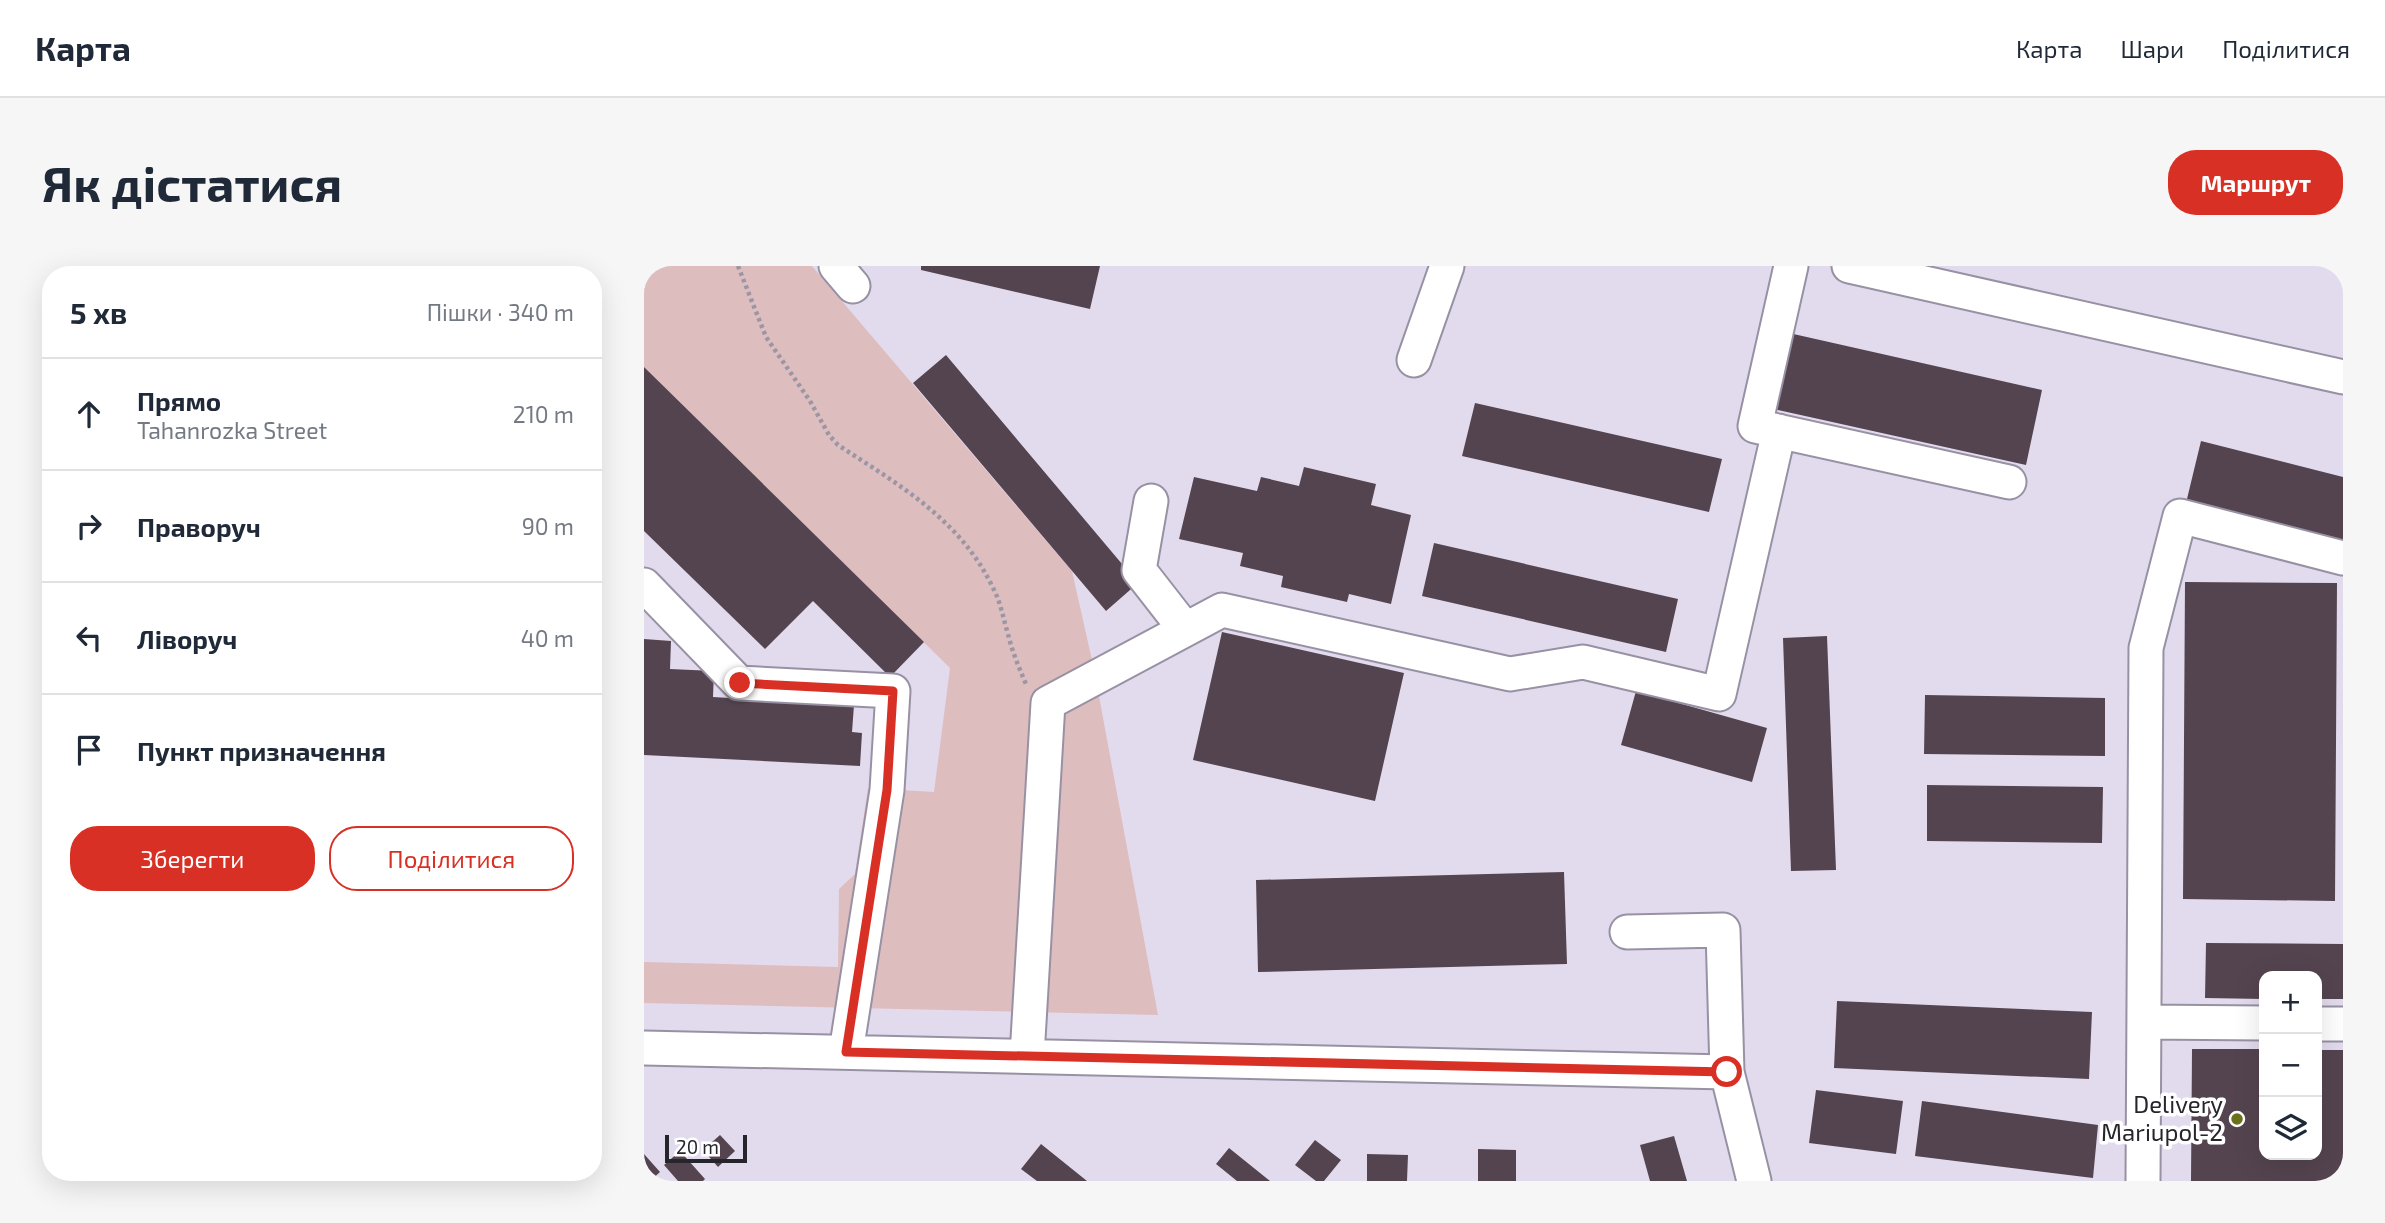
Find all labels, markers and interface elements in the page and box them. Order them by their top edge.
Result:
text: Карта [35,28,131,68]
text: Карта [2016,34,2083,63]
text: Шари [2121,34,2184,63]
text: Поділитися [2222,34,2350,63]
button: Маршрут [2168,150,2343,215]
text: Як дістатися [42,153,342,212]
text: 5 хв [70,294,127,330]
text: Пішки · 340 m [427,298,574,326]
text: Прямо [137,385,221,416]
icon: ahead [70,395,108,433]
text: 210 m [513,400,574,428]
text: Tahanrozka Street [137,416,327,444]
icon: right [70,507,108,545]
text: Праворуч [137,511,261,542]
text: 90 m [522,512,574,540]
icon: left [70,619,108,657]
text: Ліворуч [137,623,237,654]
text: 40 m [521,624,574,652]
route end [724,667,755,698]
icon: arrive [70,731,108,769]
text: Пункт призначення [137,735,386,766]
button: Зберегти [70,826,315,891]
button: Поділитися [329,826,574,891]
map controls [2259,971,2322,1160]
button: + [2259,971,2322,1034]
button: − [2259,1034,2322,1097]
route start [1711,1056,1742,1087]
place label: Delivery Mariupol-2 [2101,1089,2223,1146]
button: layers [2259,1097,2322,1160]
marker: Delivery Mariupol-2 [2229,1111,2245,1127]
scale bar [665,1132,747,1164]
text: 20 m [676,1135,719,1158]

